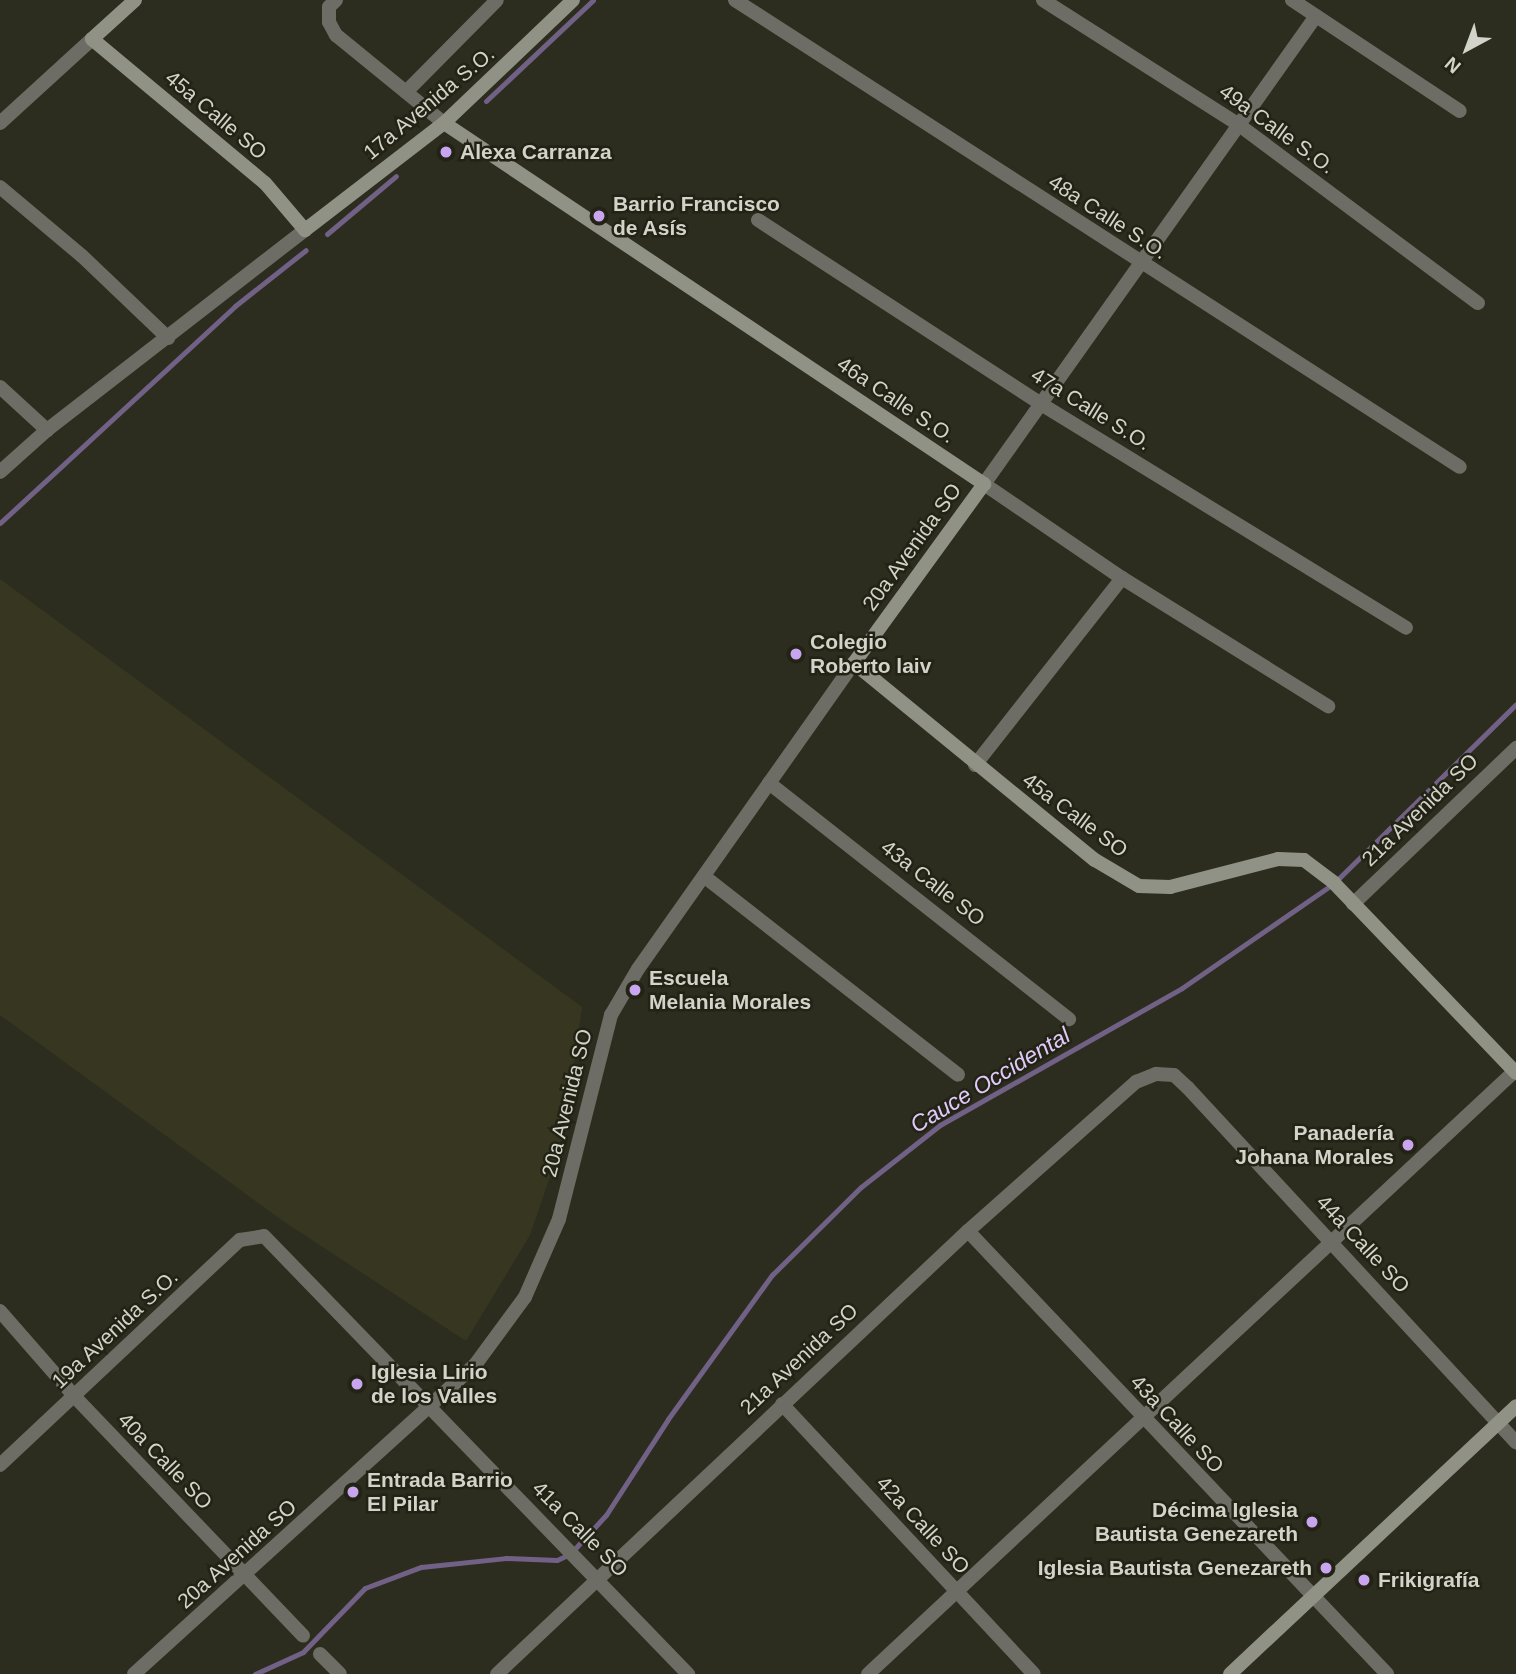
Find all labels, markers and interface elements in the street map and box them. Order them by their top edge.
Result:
north arrow [1432,14,1502,84]
street label: 17a Avenida S.O. [358,41,500,165]
text: N [1441,53,1465,78]
street label: 45a Calle SO [160,65,272,165]
street label: 49a Calle S.O. [1214,79,1340,179]
place label: Alexa Carranza [460,139,612,165]
marker: Alexa Carranza [438,144,454,160]
street label: 48a Calle S.O. [1044,169,1172,265]
place label: Barrio Francisco de Asís [613,191,780,241]
marker: Barrio Francisco de Asís [591,208,607,224]
street label: 46a Calle S.O. [832,351,960,449]
street label: 47a Calle S.O. [1026,362,1156,456]
street label: 20a Avenida SO [857,478,967,616]
place label: Colegio Roberto laiv [810,629,931,679]
marker: Colegio Roberto laiv [788,646,804,662]
street label: 21a Avenida SO [1356,748,1484,872]
street label: 45a Calle SO [1018,767,1132,863]
street label: 43a Calle SO [876,835,990,931]
place label: Escuela Melania Morales [649,965,811,1015]
marker: Escuela Melania Morales [627,982,643,998]
water label: Cauce Occidental [905,1021,1075,1139]
street label: 20a Avenida SO [536,1026,598,1180]
place label: Panadería Johana Morales [1235,1120,1394,1170]
marker: Panadería Johana Morales [1400,1137,1416,1153]
street label: 44a Calle SO [1311,1190,1415,1298]
street label: 19a Avenida S.O. [46,1264,184,1394]
street label: 21a Avenida SO [735,1298,863,1420]
place label: Iglesia Lirio de los Valles [371,1359,497,1409]
street label: 43a Calle SO [1125,1370,1229,1478]
marker: Iglesia Lirio de los Valles [349,1376,365,1392]
street label: 40a Calle SO [113,1407,217,1515]
place label: Entrada Barrio El Pilar [367,1467,513,1517]
street label: 42a Calle SO [871,1471,975,1579]
street label: 41a Calle SO [527,1476,633,1582]
marker: Entrada Barrio El Pilar [345,1484,361,1500]
street label: 20a Avenida SO [172,1494,302,1614]
place label: Décima Iglesia Bautista Genezareth [1095,1497,1298,1547]
marker: Décima Iglesia Bautista Genezareth [1304,1514,1320,1530]
place label: Iglesia Bautista Genezareth [1038,1555,1312,1581]
marker: Iglesia Bautista Genezareth [1318,1560,1334,1576]
place label: Frikigrafía [1378,1567,1480,1593]
marker: Frikigrafía [1356,1572,1372,1588]

